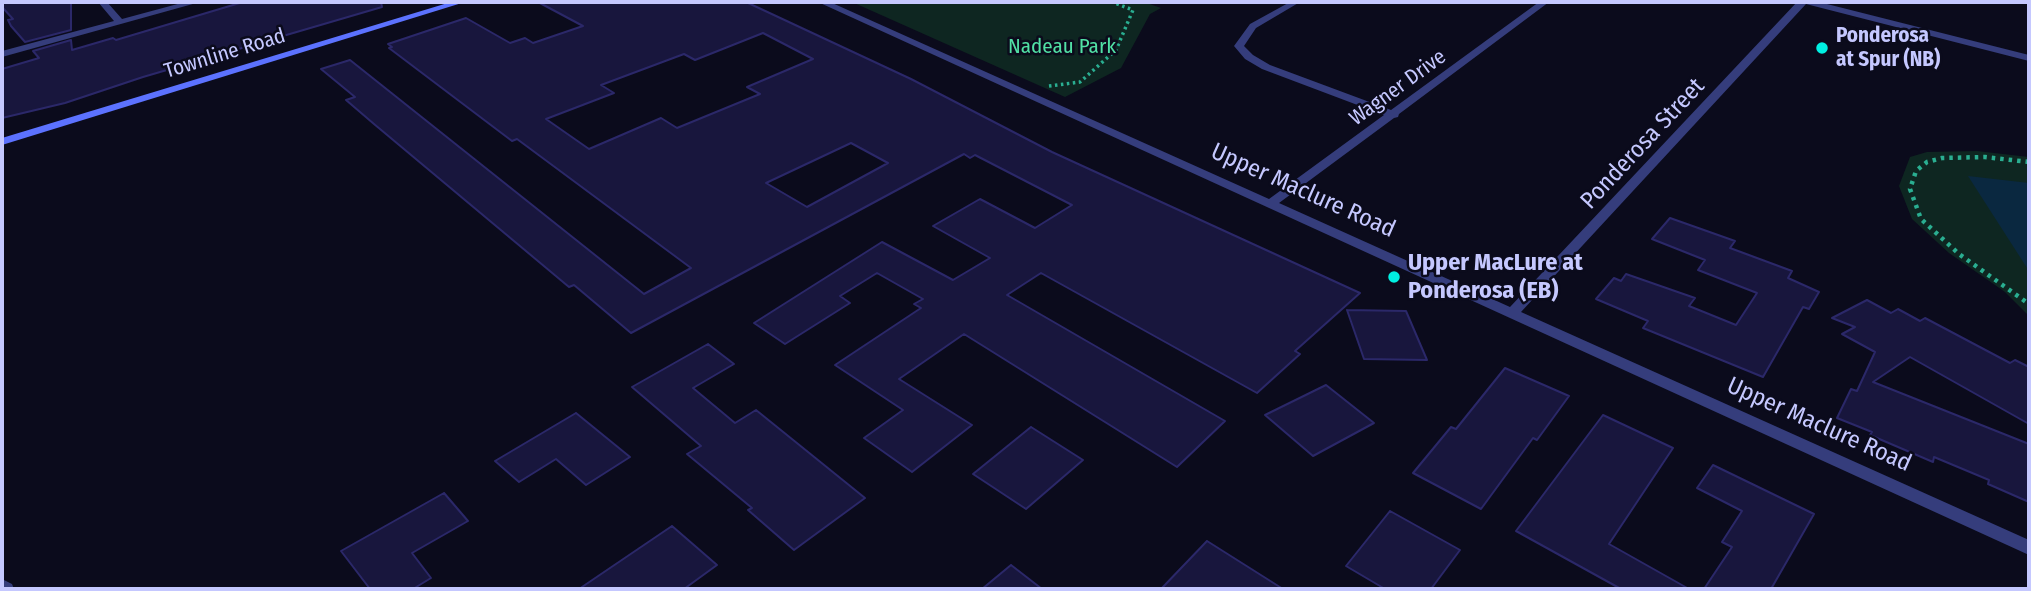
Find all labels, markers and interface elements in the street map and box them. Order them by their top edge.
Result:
place label: Ponderosa at Spur (NB) [1836,23,1940,73]
street label: Townline Road [161,24,289,84]
park label: Nadeau Park [1008,34,1116,60]
marker: Ponderosa at Spur (NB) [1814,40,1830,56]
street label: Wagner Drive [1345,45,1451,131]
street label: Ponderosa Street [1575,73,1711,215]
street label: Upper Maclure Road [1206,137,1400,245]
place label: Upper MacLure at Ponderosa (EB) [1408,249,1583,305]
marker: Upper MacLure at Ponderosa (EB) [1386,269,1402,285]
street label: Upper Maclure Road [1722,371,1916,479]

